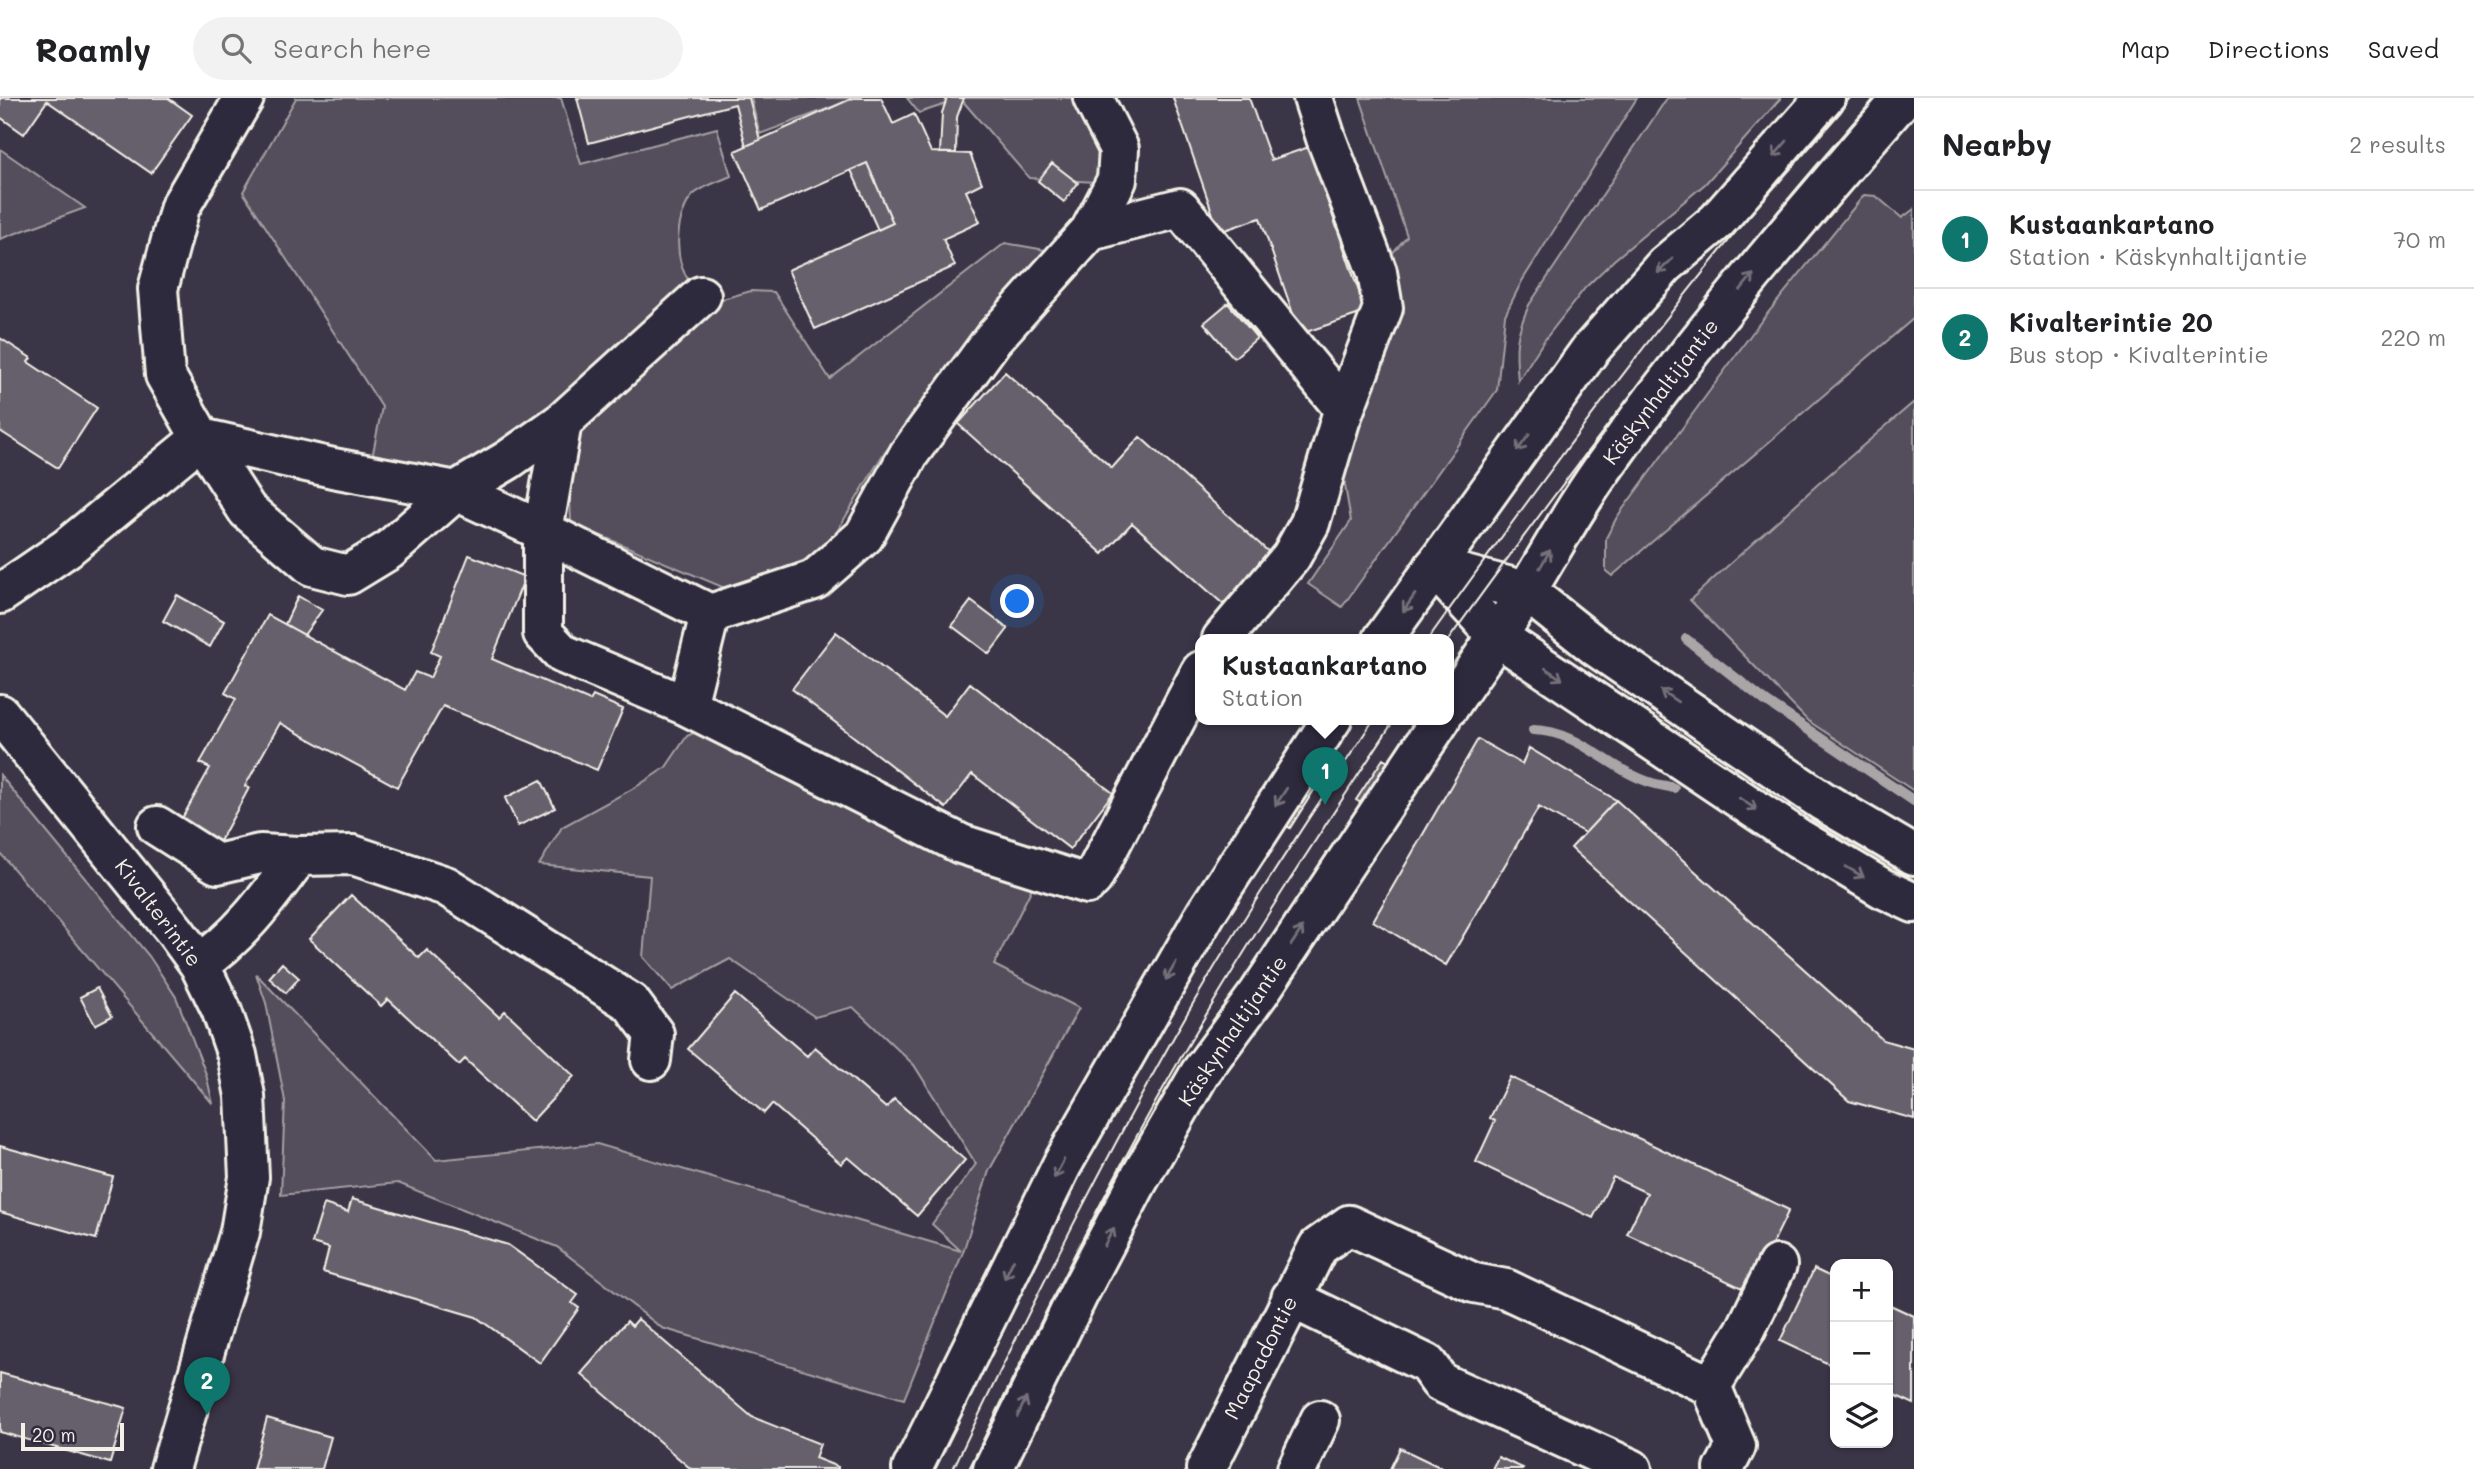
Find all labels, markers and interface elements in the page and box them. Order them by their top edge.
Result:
search box [193,17,683,80]
text: Roamly [35,27,151,70]
icon: search [217,29,255,67]
text: Search here [273,31,431,65]
text: Map [2121,33,2170,64]
text: Directions [2208,33,2330,64]
text: Saved [2368,33,2439,64]
text: Nearby [1942,124,2052,164]
text: 2 results [2349,129,2446,159]
one-way arrow [1772,140,1788,158]
text: Kustaankartano [2009,207,2214,241]
text: 1 [1960,224,1970,254]
text: 70 m [2393,224,2446,254]
text: Station · Käskynhaltijantie [2009,241,2308,271]
one-way arrow [1657,257,1674,274]
one-way arrow [1739,273,1755,291]
text: Kivalterintie 20 [2009,305,2213,339]
street label: Käskynhaltijantie [1596,313,1724,470]
text: 2 [1959,322,1971,352]
text: 220 m [2380,322,2446,352]
text: Bus stop · Kivalterintie [2009,339,2269,369]
one-way arrow [1516,433,1530,452]
one-way arrow [1538,550,1552,570]
your location [1000,584,1034,618]
one-way arrow [1401,593,1416,612]
popup [1195,634,1454,725]
text: Kustaankartano [1222,648,1427,682]
one-way arrow [1544,667,1563,681]
text: Station [1222,682,1303,712]
one-way arrow [1660,689,1679,703]
pin: 1 [1302,747,1348,805]
one-way arrow [1274,787,1288,806]
one-way arrow [1738,797,1757,812]
street label: Kivalterintie [110,853,209,971]
one-way arrow [1844,866,1865,879]
one-way arrow [1290,927,1304,946]
street label: Käskynhaltijantie [1171,950,1292,1111]
one-way arrow [1164,961,1178,981]
one-way arrow [1052,1159,1066,1179]
one-way arrow [1102,1228,1116,1248]
one-way arrow [1002,1258,1015,1279]
map controls [1830,1259,1893,1448]
button: + [1830,1259,1893,1322]
street label: Maapadontie [1217,1291,1302,1424]
button: − [1830,1322,1893,1385]
pin: 2 [184,1357,230,1415]
button: layers [1830,1385,1893,1448]
one-way arrow [1016,1397,1030,1418]
scale bar [21,1420,124,1452]
text: 20 m [32,1422,76,1447]

